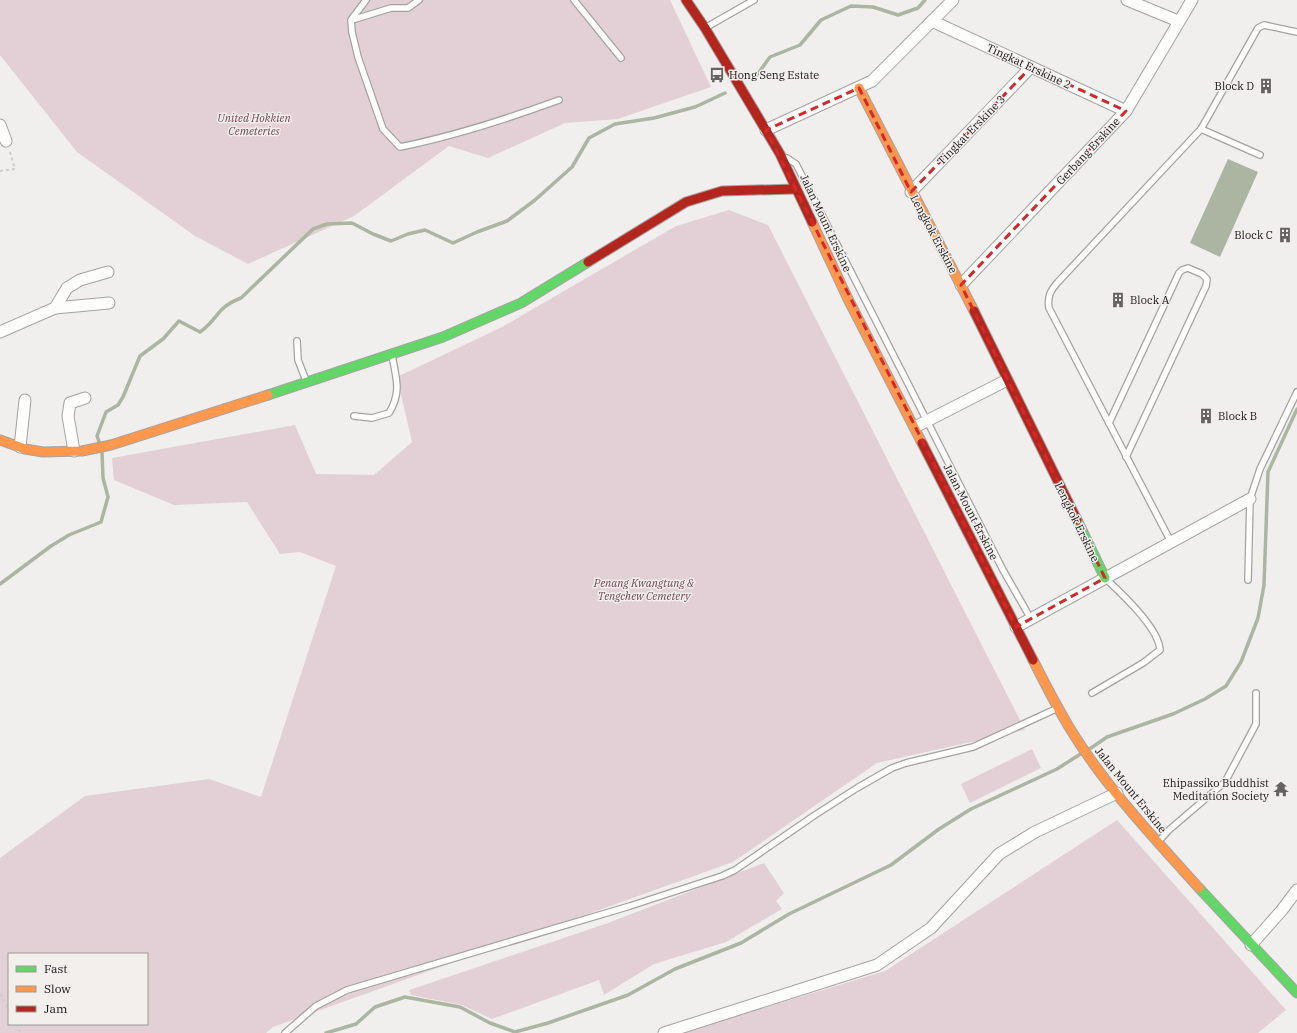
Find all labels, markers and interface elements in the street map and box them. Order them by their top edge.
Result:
street label: Tingkat Erskine 2 [985,40,1073,92]
bus stop icon: Hong Seng Estate [708,66,726,84]
place label: Hong Seng Estate [729,68,819,82]
building icon: Block D [1257,77,1275,95]
place label: Block D [1215,79,1254,93]
street label: Tingkat Erskine 3 [934,92,1008,168]
park label: United Hokkien Cemeteries [217,111,292,138]
street label: Gerbang Erskine [1053,114,1123,188]
street label: Jalan Mount Erskine [797,172,855,274]
street label: Lengkok Erskine [907,192,961,276]
building icon: Block C [1276,226,1294,244]
place label: Block C [1234,228,1273,242]
building icon: Block A [1109,291,1127,309]
place label: Block A [1130,293,1170,307]
building icon: Block B [1197,407,1215,425]
place label: Block B [1218,409,1257,423]
street label: Jalan Mount Erskine [941,462,1001,563]
street label: Lengkok Erskine [1052,480,1102,564]
park label: Penang Kwangtung & Tengchew Cemetery [593,576,695,603]
street label: Jalan Mount Erskine [1092,744,1170,836]
place label: Ehipassiko Buddhist Meditation Society [1163,776,1269,803]
temple icon: Ehipassiko Buddhist Meditation Society [1272,780,1290,798]
legend [8,953,148,1025]
text: Fast [44,961,68,976]
text: Slow [44,981,71,996]
text: Jam [44,1001,68,1016]

